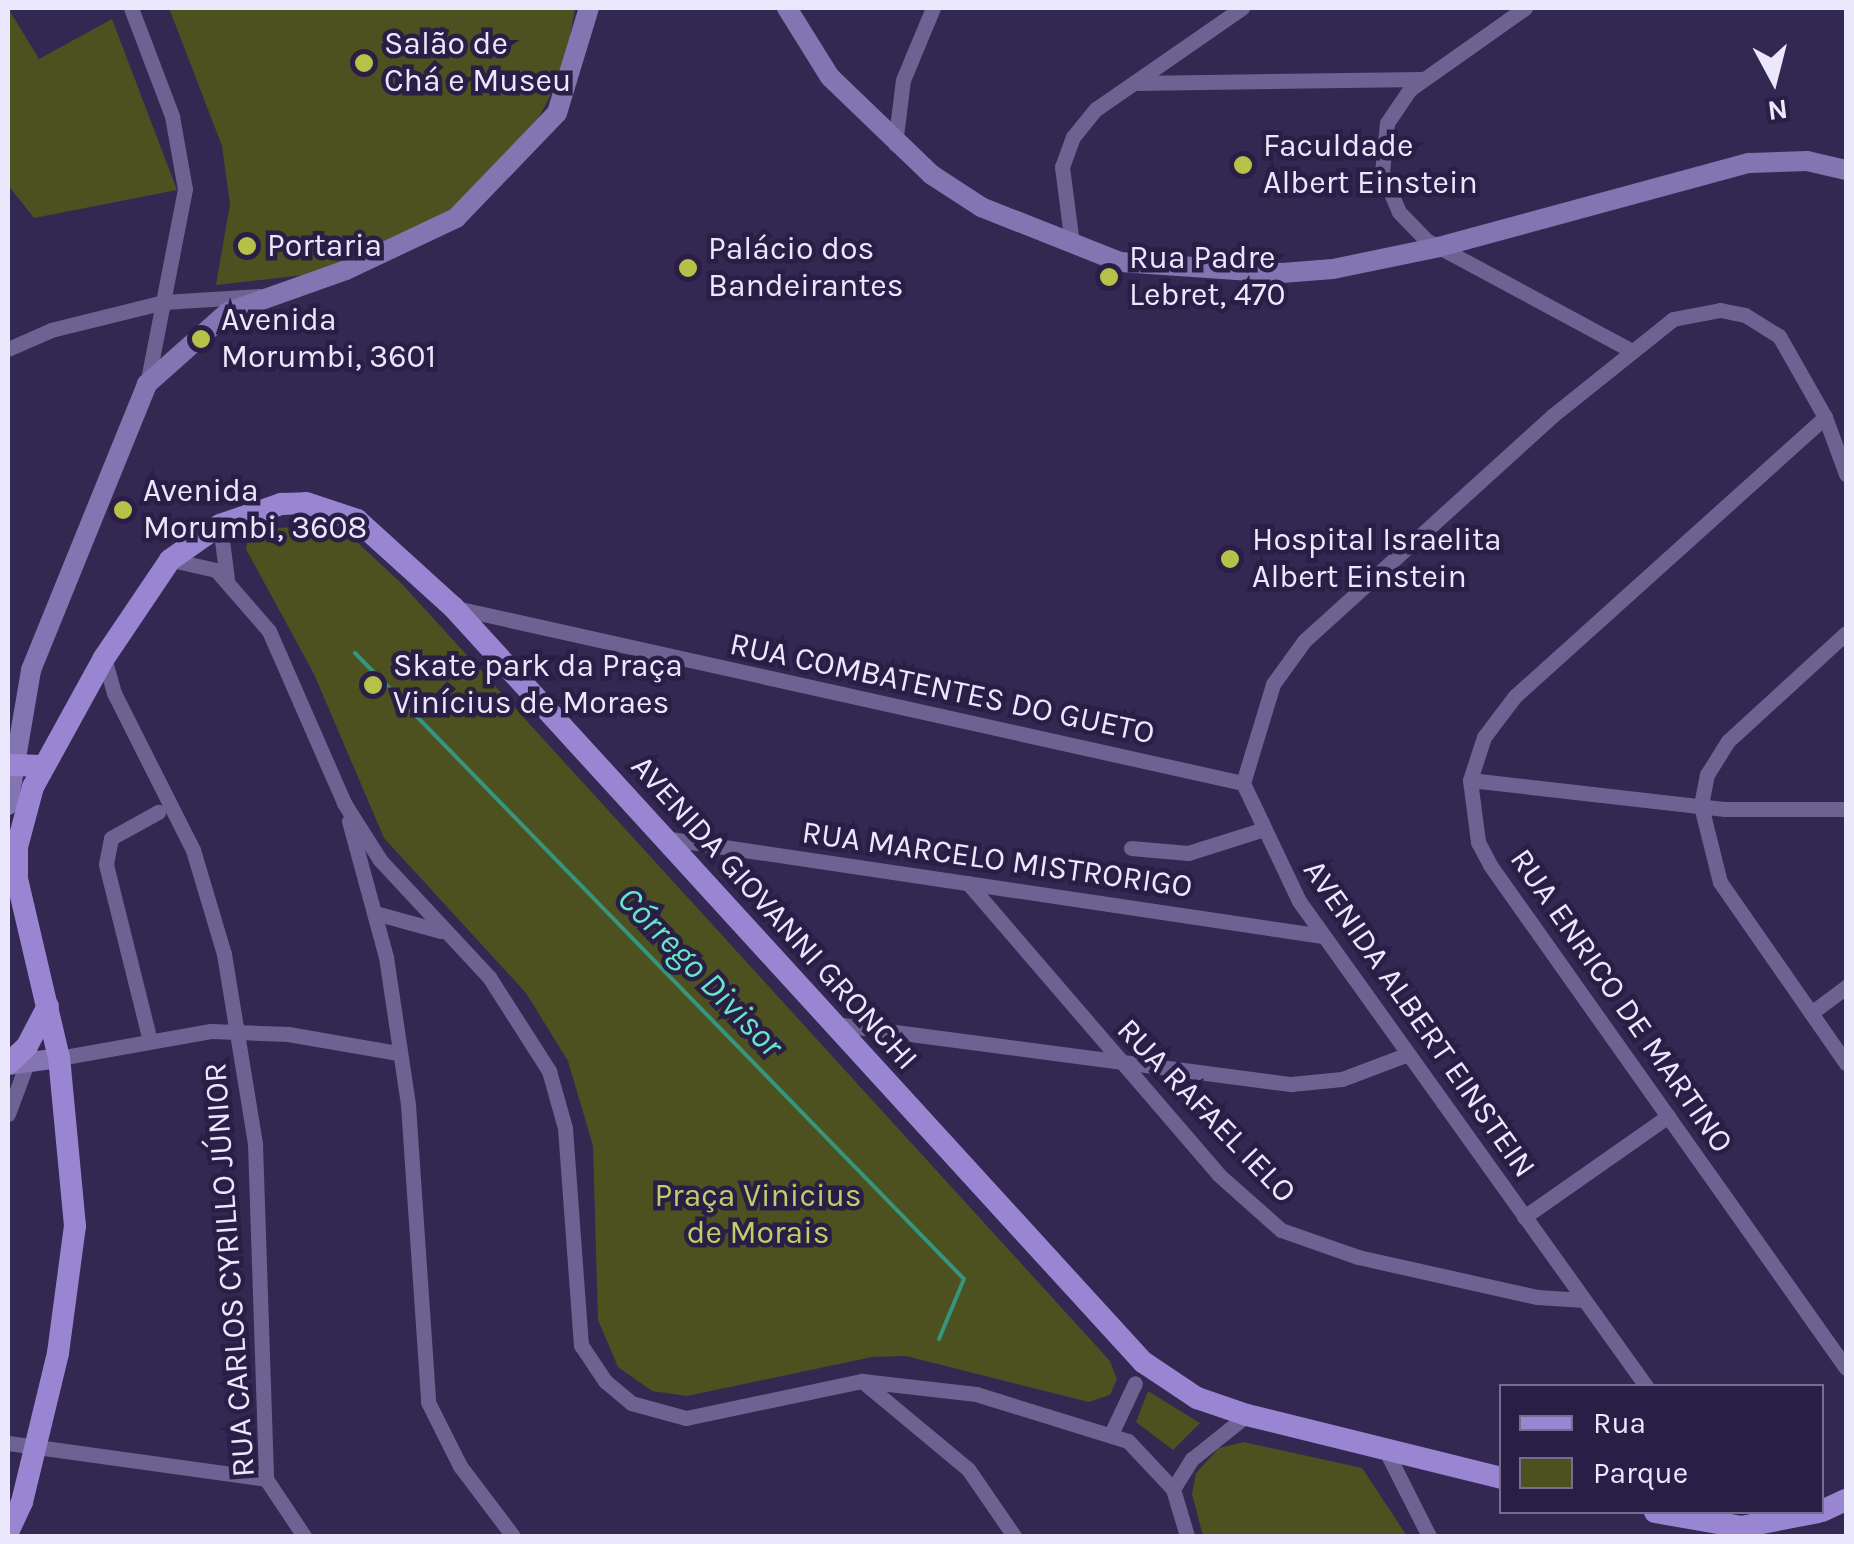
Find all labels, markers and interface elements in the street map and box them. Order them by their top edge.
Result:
place label: Salão de Chá e Museu [384,26,571,101]
north arrow [1724,30,1824,130]
marker: Salão de Chá e Museu [353,52,375,74]
text: N [1766,93,1790,128]
place label: Faculdade Albert Einstein [1263,128,1478,203]
marker: Faculdade Albert Einstein [1232,154,1254,176]
place label: Portaria [267,227,382,265]
place label: Palácio dos Bandeirantes [708,231,904,306]
marker: Portaria [236,235,258,257]
place label: Rua Padre Lebret, 470 [1129,240,1286,315]
marker: Palácio dos Bandeirantes [677,257,699,279]
marker: Rua Padre Lebret, 470 [1098,266,1120,288]
place label: Avenida Morumbi, 3601 [221,302,436,377]
marker: Avenida Morumbi, 3601 [190,328,212,350]
place label: Avenida Morumbi, 3608 [143,473,367,548]
marker: Avenida Morumbi, 3608 [112,499,134,521]
place label: Hospital Israelita Albert Einstein [1252,522,1502,597]
marker: Hospital Israelita Albert Einstein [1217,546,1243,572]
street label: RUA COMBATENTES DO GUETO [726,625,1158,753]
place label: Skate park da Praça Vinícius de Moraes [393,648,683,723]
marker: Skate park da Praça Vinícius de Moraes [362,674,384,696]
street label: AVENIDA GIOVANNI GRONCHI [623,748,925,1078]
street label: RUA MARCELO MISTRORIGO [799,814,1195,906]
street label: RUA ENRICO DE MARTINO [1501,842,1741,1160]
street label: AVENIDA ALBERT EINSTEIN [1295,853,1543,1185]
water label: Córrego Divisor [608,878,792,1066]
street label: RUA RAFAEL IELO [1109,1011,1303,1211]
street label: RUA CARLOS CYRILLO JÚNIOR [196,1061,264,1479]
park label: Praça Vinicius de Morais [654,1178,862,1253]
legend [1499,1384,1824,1514]
text: Rua [1593,1405,1646,1441]
text: Parque [1593,1455,1688,1491]

